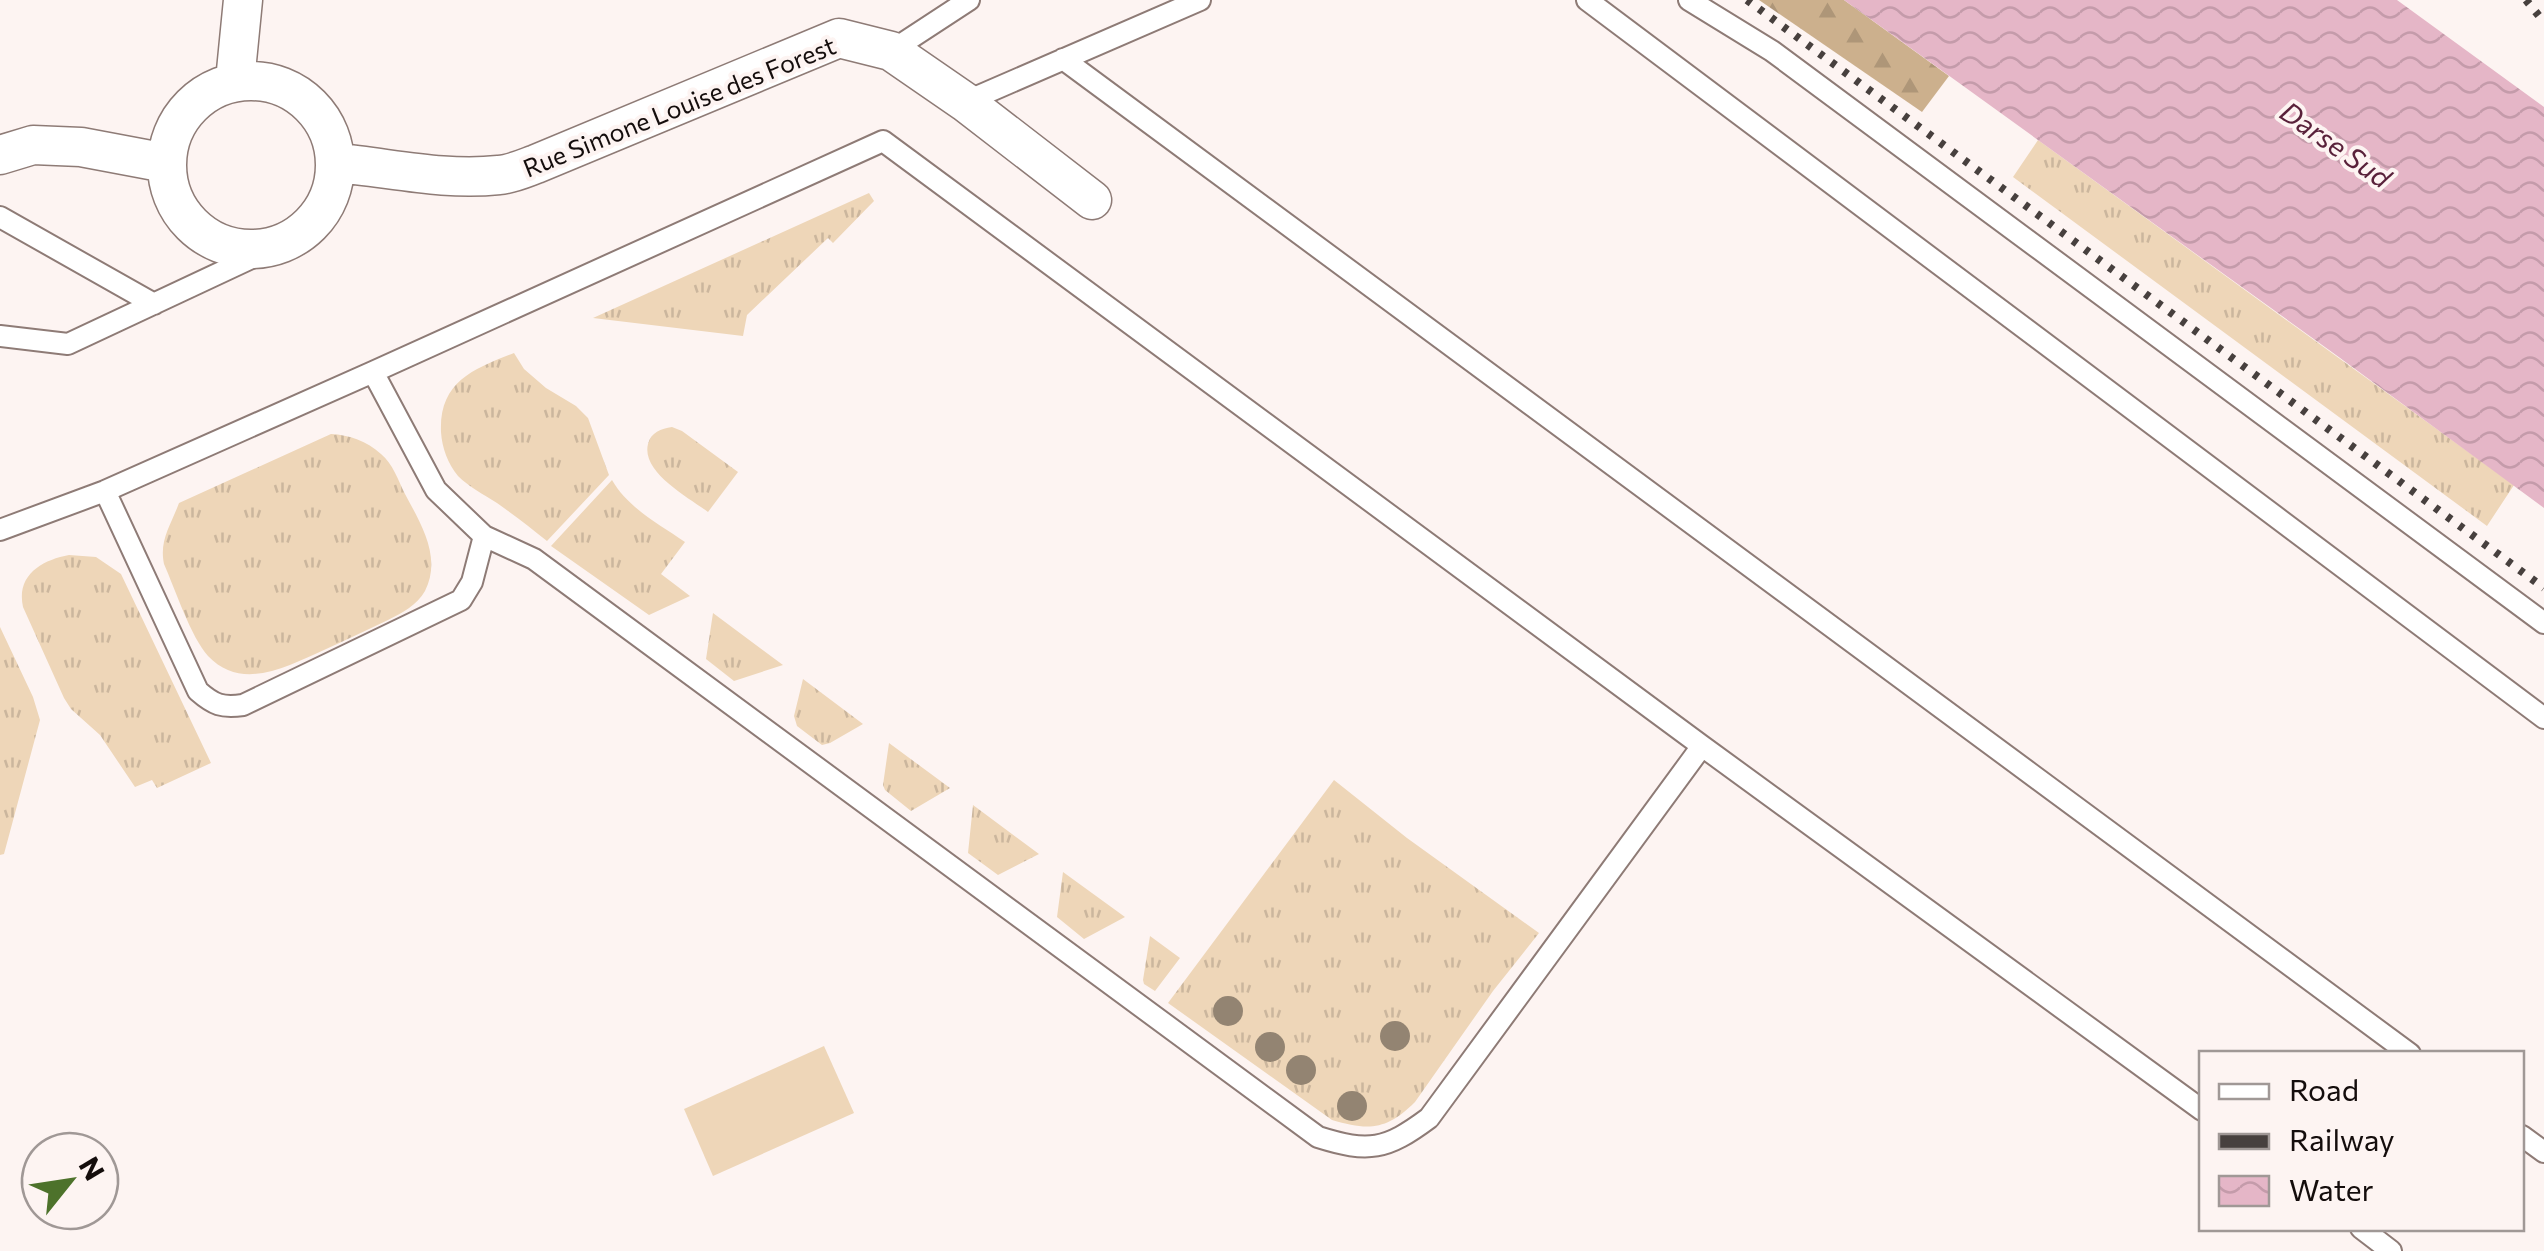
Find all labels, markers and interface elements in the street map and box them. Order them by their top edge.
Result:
street label: Rue Simone Louise des Forest [518,29,840,183]
water label: Darse Sud [2274,94,2399,195]
legend [2199,1051,2524,1231]
text: Road [2289,1070,2359,1107]
text: Railway [2289,1120,2395,1157]
north arrow [20,1131,120,1231]
text: N [73,1150,112,1186]
text: Water [2289,1170,2374,1207]

